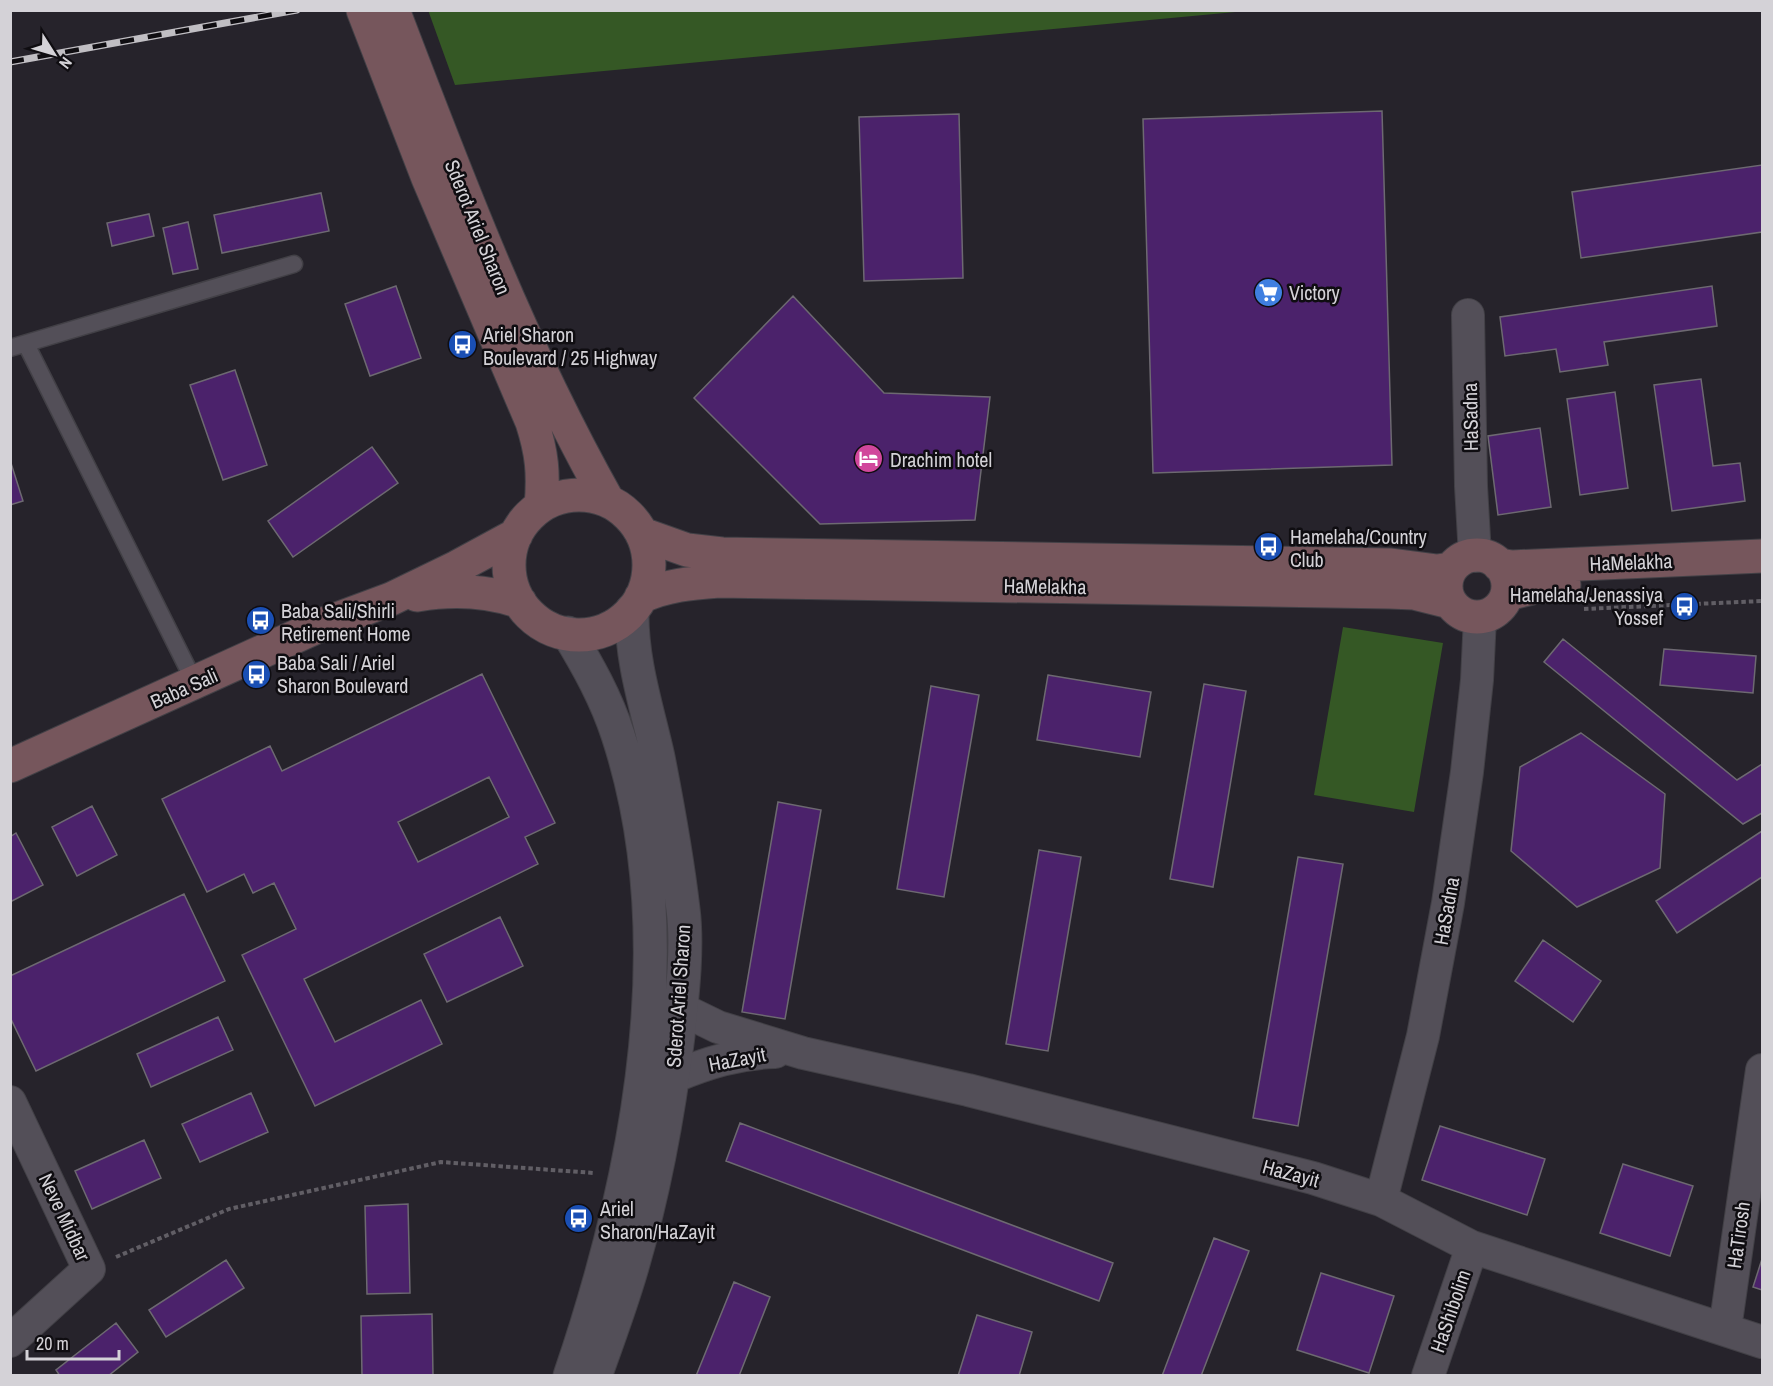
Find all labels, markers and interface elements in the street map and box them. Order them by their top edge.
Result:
north arrow [24,24,84,84]
text: N [54,53,78,73]
street label: Sderot Ariel Sharon [439,156,517,298]
supermarket icon: Victory [1252,276,1284,308]
place label: Victory [1289,279,1341,306]
place label: Ariel Sharon Boulevard / 25 Highway [482,321,658,371]
bus stop icon: Ariel Sharon Boulevard / 25 Highway [446,329,478,361]
street label: HaSadna [1456,383,1484,451]
hotel icon: Drachim hotel [853,443,885,475]
place label: Drachim hotel [890,446,992,473]
place label: Hamelaha/Country Club [1290,523,1428,573]
bus stop icon: Hamelaha/Country Club [1253,531,1285,563]
street label: HaMelakha [1589,547,1673,577]
street label: HaMelakha [1003,572,1087,600]
place label: Hamelaha/Jenassiya Yossef [1510,581,1663,631]
bus stop icon: Hamelaha/Jenassiya Yossef [1668,590,1700,622]
place label: Baba Sali/Shirli Retirement Home [281,597,410,647]
bus stop icon: Baba Sali/Shirli Retirement Home [244,605,276,637]
place label: Baba Sali / Ariel Sharon Boulevard [277,649,408,699]
bus stop icon: Baba Sali / Ariel Sharon Boulevard [240,658,272,690]
street label: Baba Sali [146,661,222,715]
street label: HaSadna [1427,875,1465,947]
street label: Sderot Ariel Sharon [660,924,696,1068]
street label: HaZayit [706,1040,768,1078]
street label: HaZayit [1260,1153,1323,1194]
street label: Neve Midbar [33,1169,97,1266]
place label: Ariel Sharon/HaZayit [599,1195,715,1245]
street label: HaTirosh [1720,1200,1756,1270]
bus stop icon: Ariel Sharon/HaZayit [563,1203,595,1235]
street label: HaShibolim [1423,1266,1477,1356]
scale bar [27,1323,118,1361]
text: 20 m [36,1331,69,1356]

